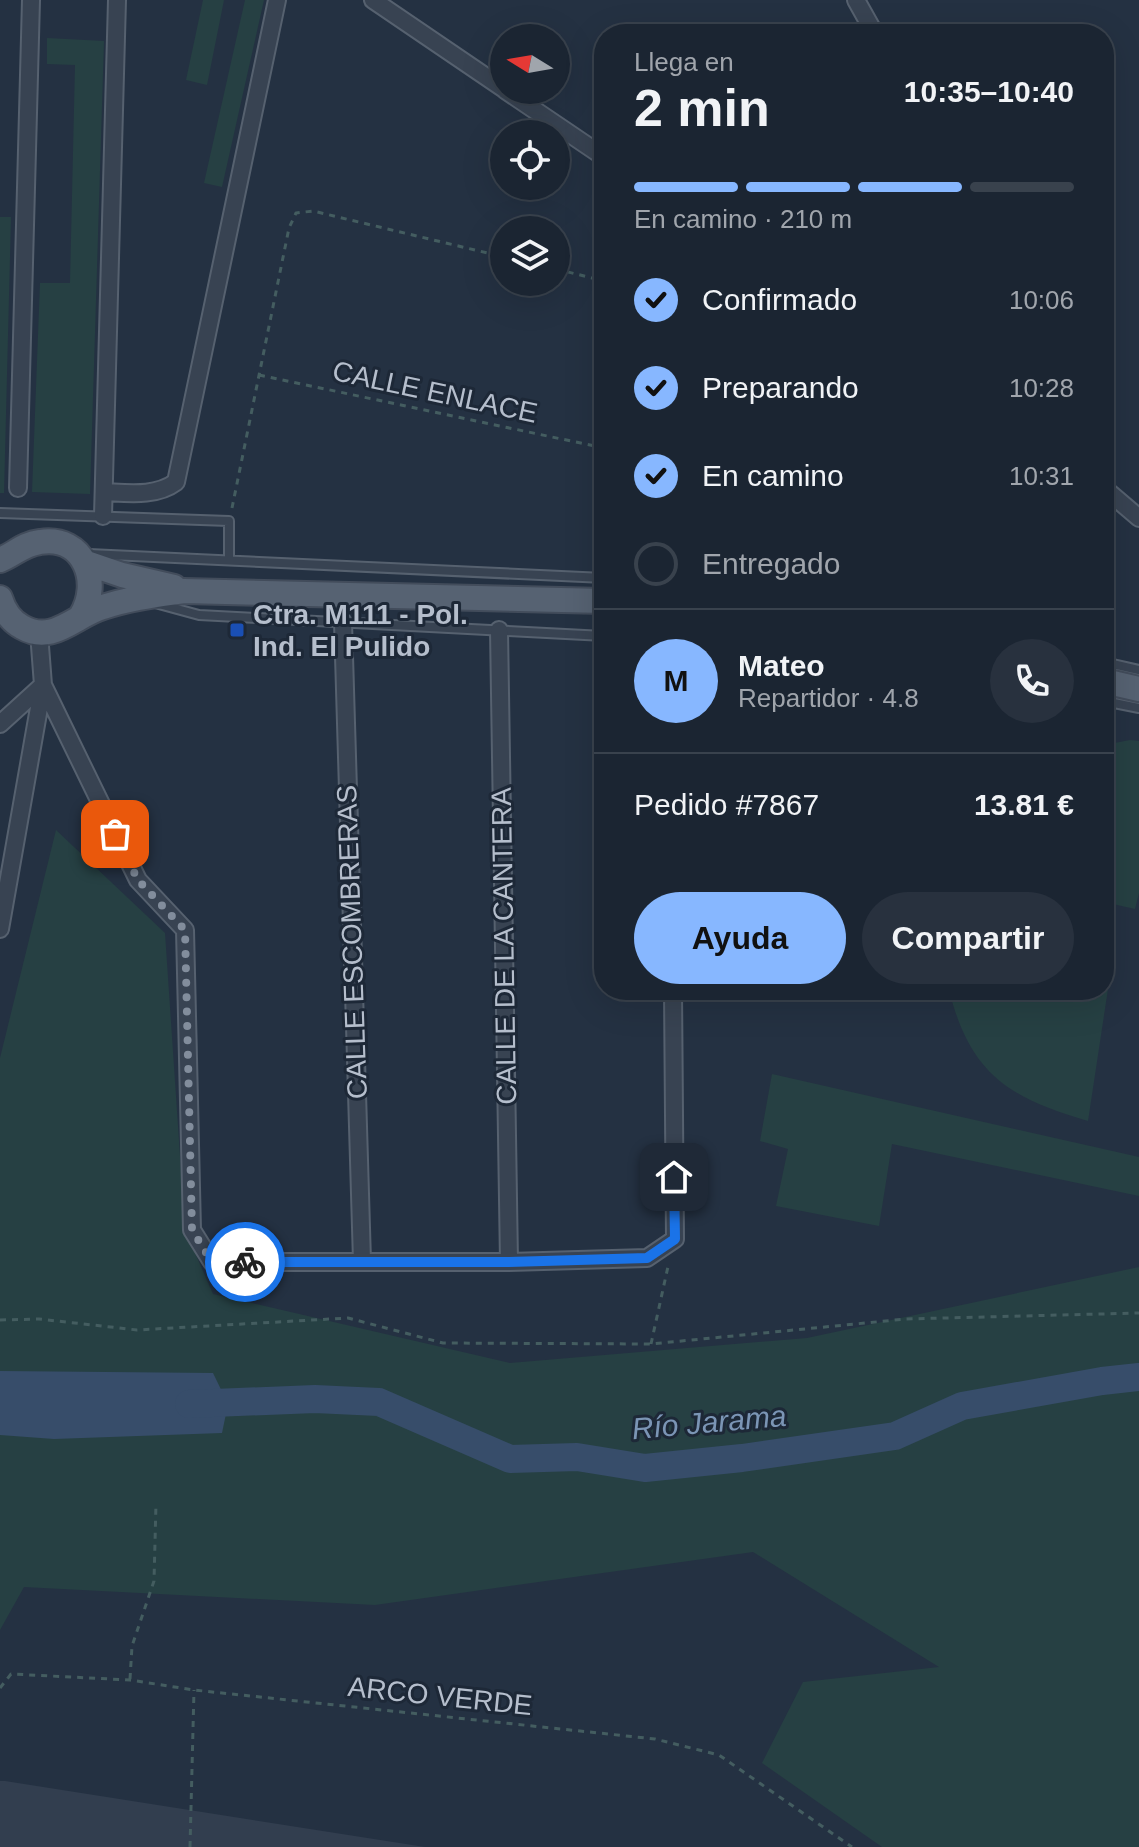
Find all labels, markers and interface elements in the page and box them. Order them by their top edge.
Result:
north arrow [490,24,570,104]
map controls [490,24,570,296]
text: Llega en [634,47,734,77]
text: 10:35–10:40 [904,75,1074,108]
text: 2 min [634,79,770,137]
button: locate [490,120,570,200]
text: En camino · 210 m [634,204,852,234]
button: layers [490,216,570,296]
icon: check [634,278,678,322]
text: Confirmado [702,283,857,316]
text: 10:06 [1009,285,1074,315]
street label: CALLE ENLACE [330,355,540,429]
icon: check [634,366,678,410]
text: Preparando [702,371,859,404]
text: 10:28 [1009,373,1074,403]
icon: check [634,454,678,498]
text: En camino [702,459,844,492]
text: 10:31 [1009,461,1074,491]
text: Entregado [702,547,840,580]
place label: Ctra. M111 - Pol. Ind. El Pulido [253,599,468,662]
marker: Ctra. M111 - Pol. Ind. El Pulido [228,621,246,639]
button: phone [990,639,1074,723]
text: Mateo [738,649,825,682]
text: M [664,664,689,697]
text: Repartidor · 4.8 [738,683,919,713]
street label: CALLE ESCOMBRERAS [331,784,373,1100]
street label: CALLE DE LA CANTERA [486,787,522,1105]
text: Pedido #7867 [634,788,819,821]
text: 13.81 € [974,788,1074,821]
pin [81,800,149,868]
icon: bag [93,812,137,856]
button: Ayuda [634,892,846,984]
button: Compartir [862,892,1074,984]
pin [640,1143,708,1211]
icon: home [652,1155,696,1199]
courier [205,1222,285,1302]
icon: bike [223,1240,267,1284]
water label: Río Jarama [630,1399,788,1445]
street label: ARCO VERDE [346,1671,534,1721]

